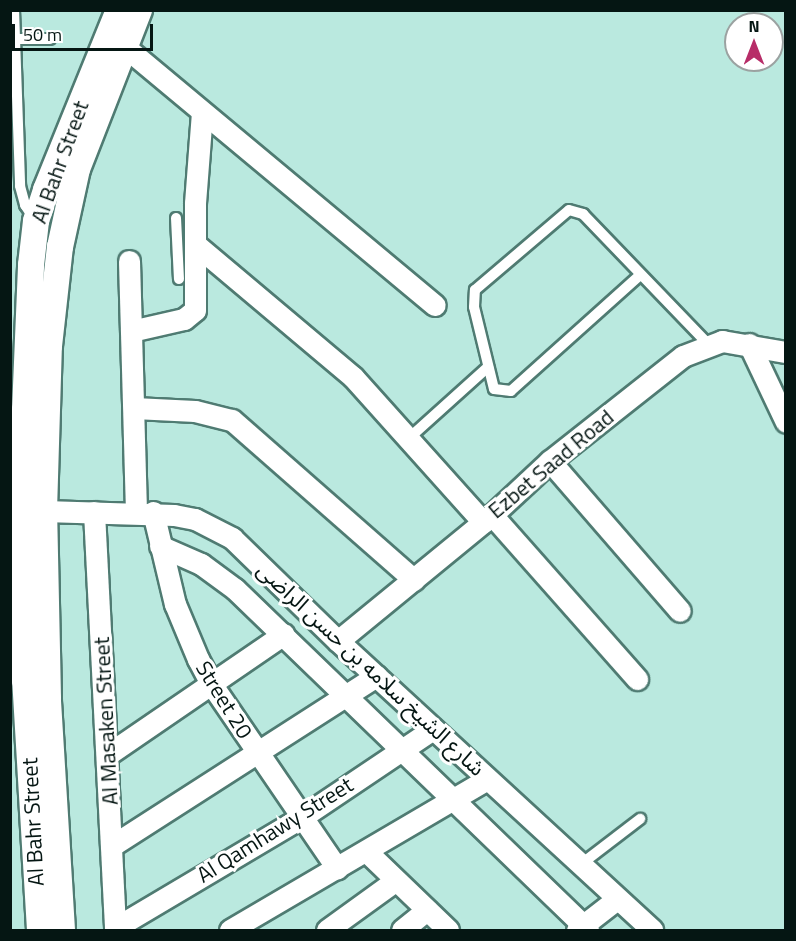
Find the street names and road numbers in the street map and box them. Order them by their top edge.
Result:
street label: Al Bahr Street [26,97,94,227]
street label: Ezbet Saad Road [483,404,619,524]
street label: شارع الشيخ سلامه بن حسن الراضى [252,556,490,782]
street label: Al Masaken Street [88,636,124,806]
street label: Street 20 [190,656,258,744]
street label: Al Bahr Street [16,757,50,887]
street label: Al Qamhawy Street [192,771,358,889]

